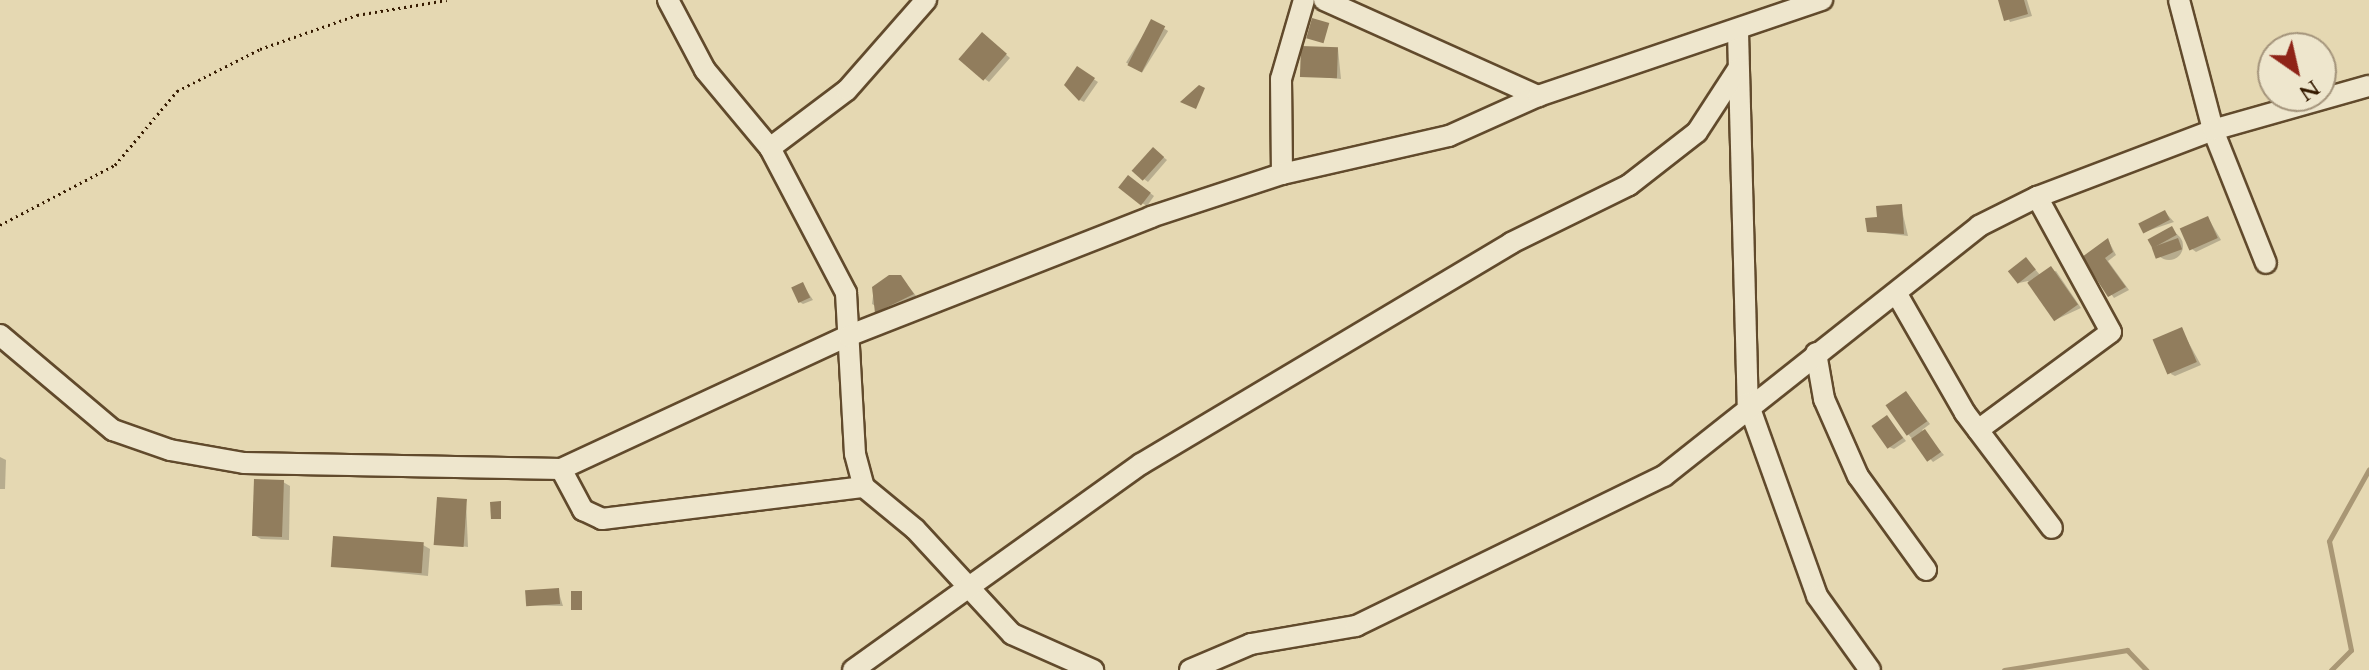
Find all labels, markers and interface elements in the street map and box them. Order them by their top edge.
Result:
north arrow [2257,32,2337,112]
text: N [2293,72,2326,108]

